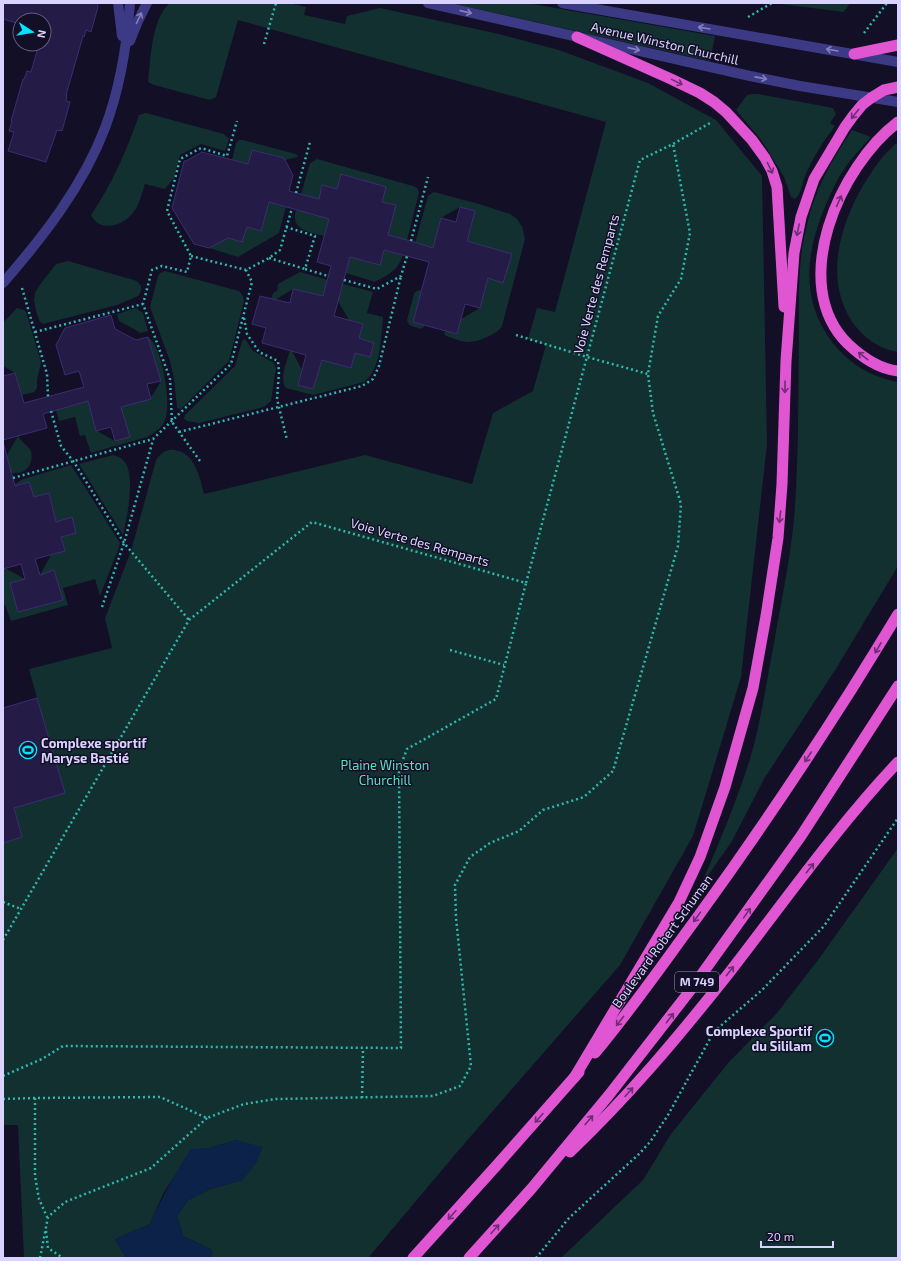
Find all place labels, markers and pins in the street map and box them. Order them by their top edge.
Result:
place label: Complexe sportif Maryse Bastié [41,735,147,766]
sports icon: Complexe sportif Maryse Bastié [18,740,38,760]
place label: Complexe Sportif du Sililam [706,1023,813,1054]
sports icon: Complexe Sportif du Sililam [815,1028,835,1048]

